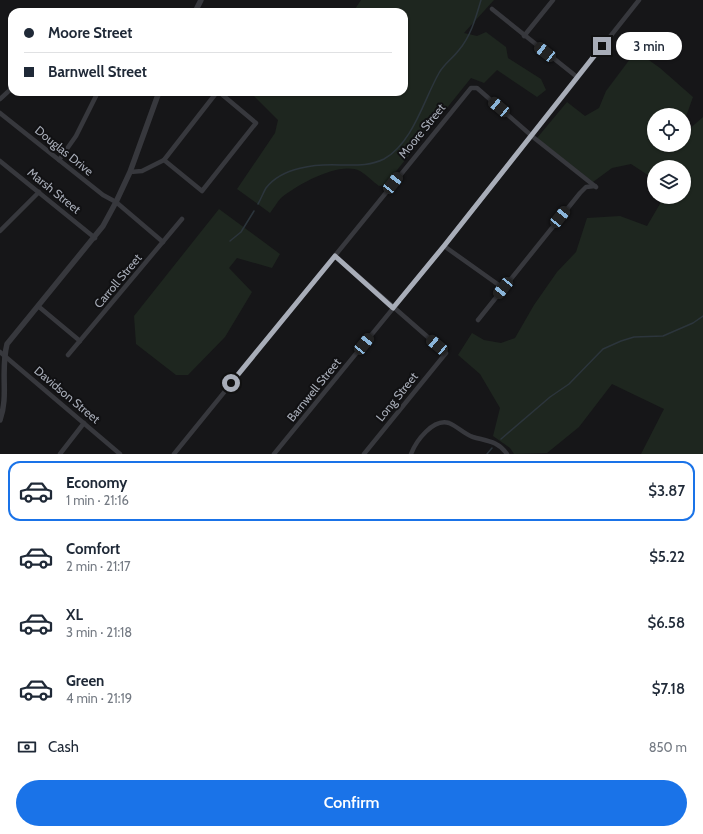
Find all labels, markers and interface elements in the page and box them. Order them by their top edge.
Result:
text: Moore Street [48,24,132,42]
callout: 3 min [616,32,682,60]
route end [593,37,611,55]
text: 3 min [633,38,665,54]
car [532,40,558,64]
text: Barnwell Street [48,63,147,81]
car [486,95,512,119]
street label: Moore Street [395,100,448,161]
map controls [647,108,691,204]
button: locate [647,108,691,152]
street label: Douglas Drive [32,123,97,179]
button: layers [647,160,691,204]
street label: Marsh Street [25,165,84,217]
car [381,170,405,196]
car [548,204,572,230]
street label: Carroll Street [91,250,145,311]
car [491,275,515,301]
car [352,331,376,357]
car [424,333,450,357]
street label: Barnwell Street [283,355,344,424]
street label: Davidson Street [31,363,103,426]
street label: Long Street [372,369,421,424]
route start [222,374,240,392]
icon: car [18,473,54,509]
text: Economy [66,474,127,492]
text: $3.87 [648,482,685,500]
text: 1 min · 21:16 [66,492,129,508]
icon: car [18,539,54,575]
text: Comfort [66,540,120,558]
text: $5.22 [649,548,685,566]
text: 2 min · 21:17 [66,558,131,574]
icon: car [18,605,54,641]
text: XL [66,606,83,624]
text: $6.58 [647,614,685,632]
text: 3 min · 21:18 [66,624,132,640]
icon: car [18,671,54,707]
text: Green [66,672,104,690]
text: $7.18 [652,680,685,698]
text: 4 min · 21:19 [66,690,132,706]
icon: cash [16,736,38,758]
text: Cash [48,738,79,756]
text: 850 m [649,739,687,755]
button: Confirm [16,780,687,826]

